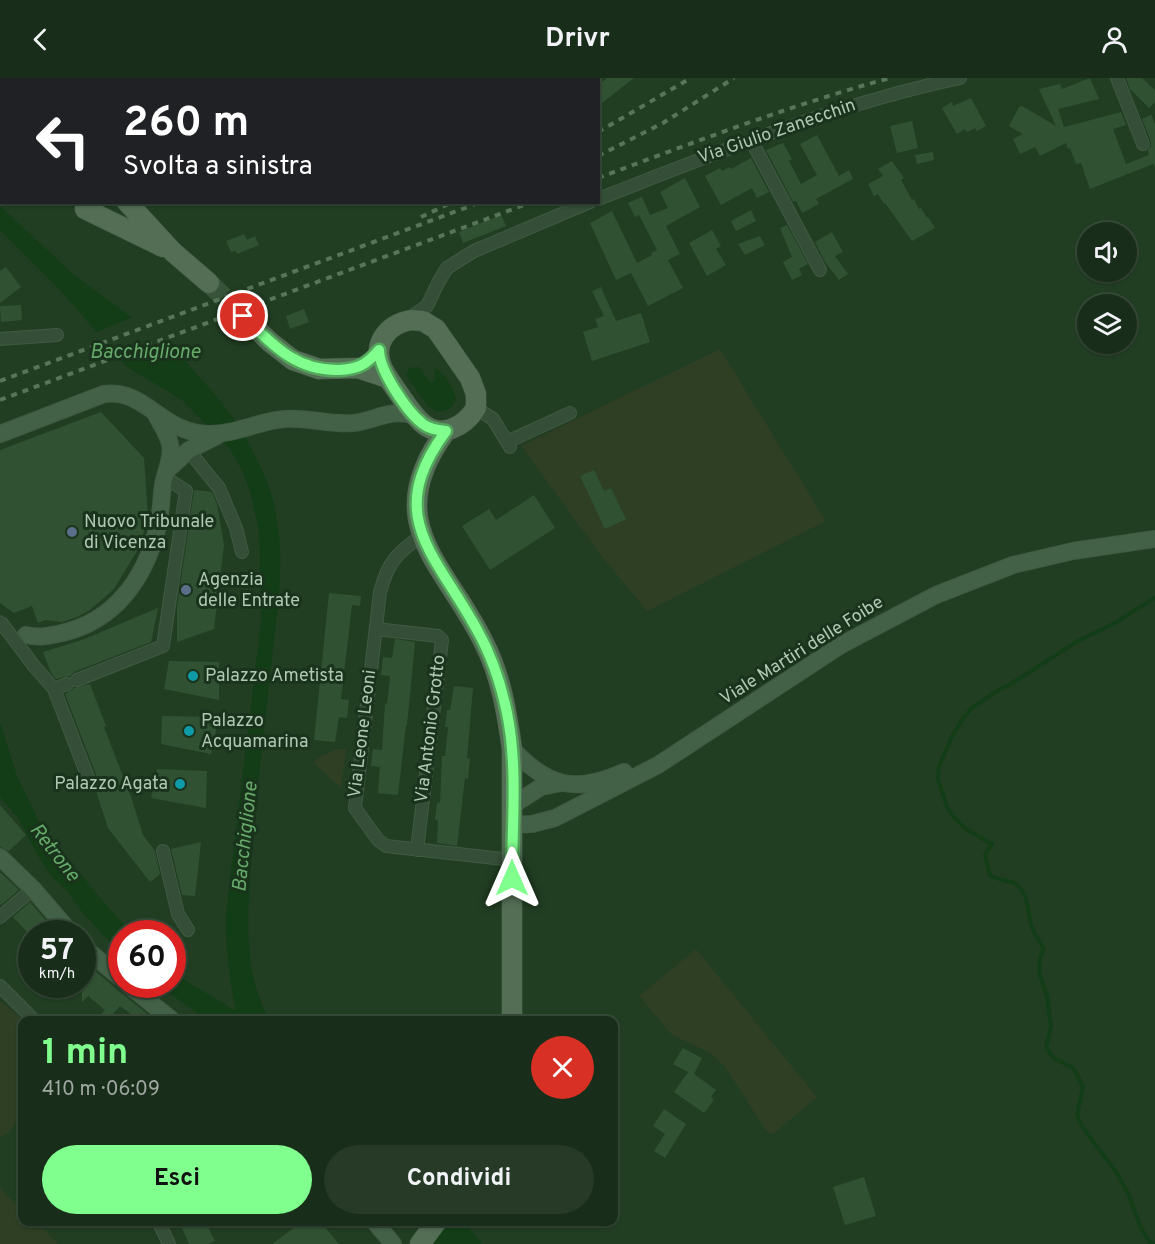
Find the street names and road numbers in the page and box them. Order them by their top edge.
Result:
street label: Via Giulio Zanecchin [695,94,859,170]
street label: Viale Martiri delle Foibe [716,591,888,711]
street label: Via Antonio Grotto [411,654,451,804]
street label: Via Leone Leoni [344,669,382,799]

